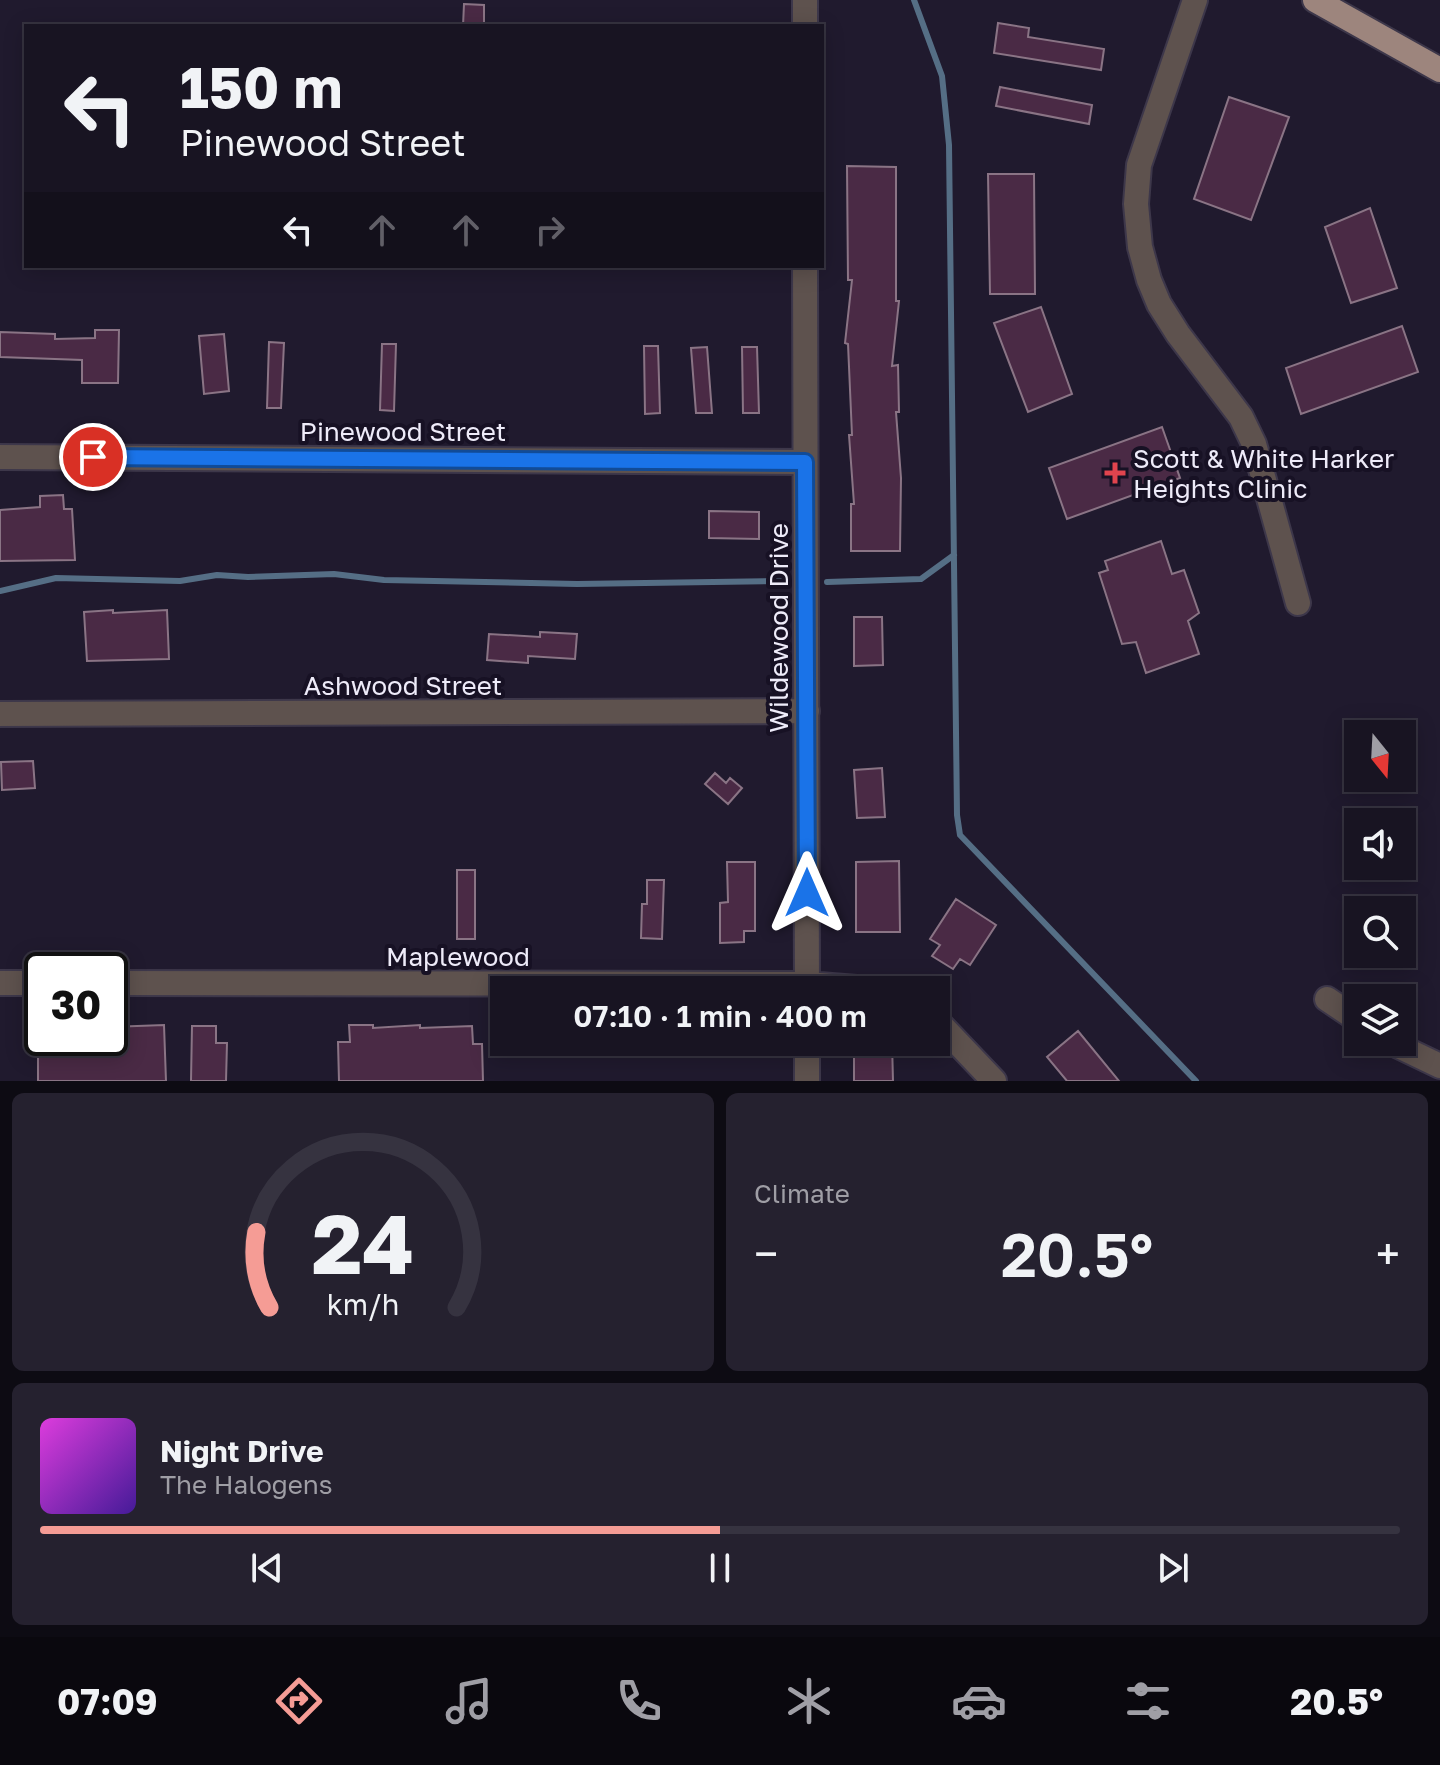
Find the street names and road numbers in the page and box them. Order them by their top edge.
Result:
street label: Pinewood Street [300,416,506,447]
street label: Wildewood Drive [763,523,794,733]
street label: Ashwood Street [304,670,502,701]
street label: Maplewood [386,941,530,972]

